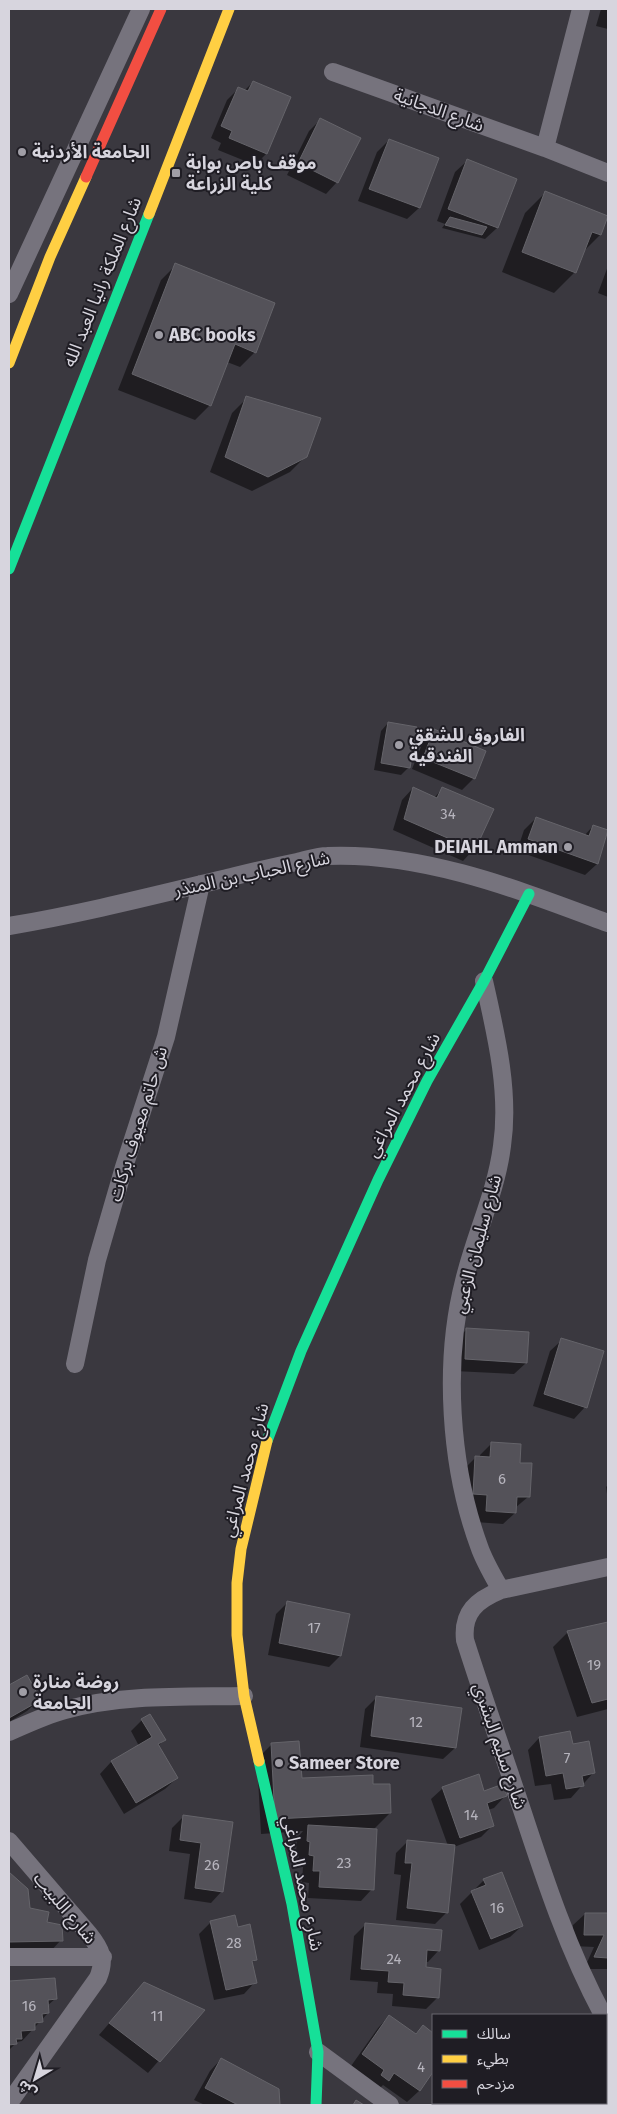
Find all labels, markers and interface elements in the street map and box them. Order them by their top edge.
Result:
street label: شارع الدجانية [390,83,487,139]
place label: الجامعة الأردنية [32,141,150,163]
marker: الجامعة الأردنية [16,146,28,158]
place label: موقف باص بوابة كلية الزراعة [186,152,316,195]
marker: موقف باص بوابة كلية الزراعة [170,167,182,179]
street label: شارع الملكة رانيا العبد الله [58,194,149,371]
place label: ABC books [168,324,256,346]
marker: ABC books [153,329,165,341]
place label: الفاروق للشقق الفندقية [409,724,525,767]
marker: الفاروق للشقق الفندقية [393,739,405,751]
house number: 34 [440,805,456,823]
place label: DEIAHL Amman [434,836,558,858]
marker: DEIAHL Amman [562,841,574,853]
street label: شارع الحباب بن المنذر [171,847,333,904]
street label: شارع محمد المراغي [361,1029,448,1163]
street label: ش حاتم معيوف بركات [104,1044,174,1205]
street label: شارع سليمان الزعبي [448,1172,509,1317]
street label: شارع محمد المراغي [216,1400,276,1540]
house number: 6 [498,1470,506,1488]
house number: 17 [307,1619,321,1637]
house number: 19 [587,1656,601,1674]
place label: روضة منارة الجامعة [33,1671,119,1714]
street label: شارع سليم البشري [465,1680,532,1813]
marker: روضة منارة الجامعة [17,1686,29,1698]
house number: 12 [409,1713,423,1731]
house number: 7 [564,1749,571,1767]
place label: Sameer Store [289,1752,400,1774]
marker: Sameer Store [273,1757,285,1769]
house number: 14 [464,1806,478,1824]
street label: شارع محمد المراغي [275,1813,328,1953]
house number: 23 [337,1854,351,1872]
house number: 26 [204,1856,220,1874]
street label: شارع اللبيب [26,1868,101,1950]
house number: 16 [490,1899,504,1917]
house number: 28 [226,1934,242,1952]
house number: 24 [386,1950,402,1968]
house number: 16 [22,1997,36,2015]
house number: 11 [151,2007,163,2025]
legend [432,2014,607,2104]
text: سالك [477,2025,511,2043]
text: بطيء [477,2050,509,2070]
north arrow [10,2054,60,2104]
house number: 4 [417,2058,425,2076]
text: مزدحم [477,2075,515,2095]
text: ش [15,2076,40,2101]

